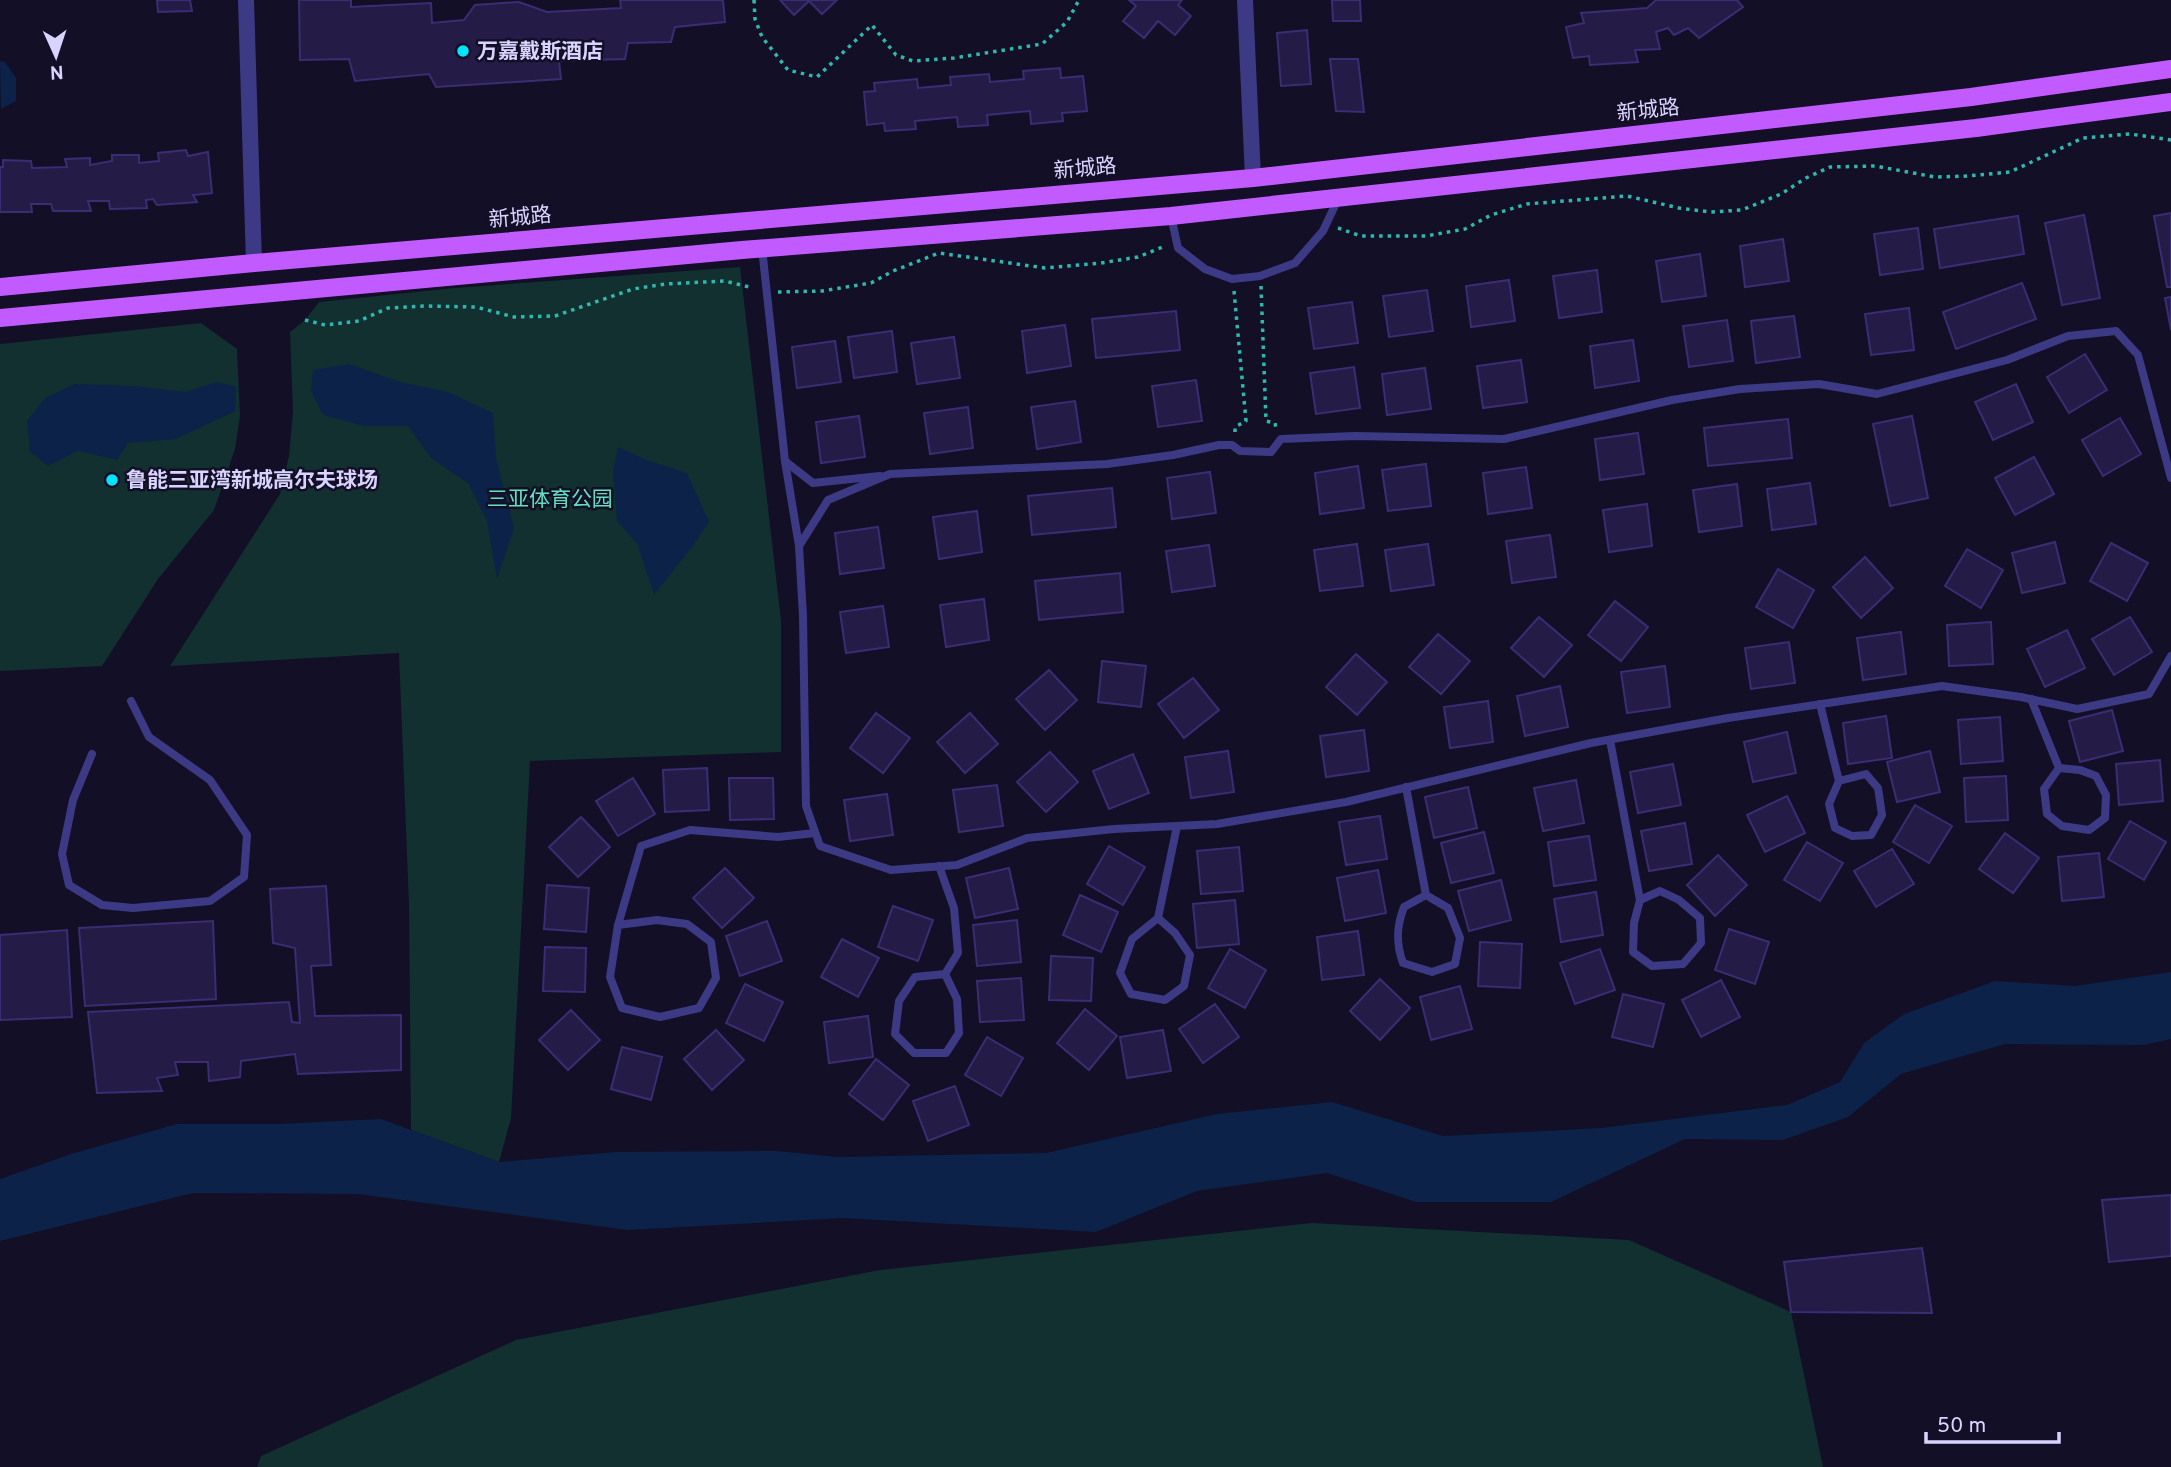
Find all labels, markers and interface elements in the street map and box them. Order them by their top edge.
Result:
north arrow [21,21,91,91]
place label: 万嘉戴斯酒店 [477,39,603,66]
marker: 万嘉戴斯酒店 [455,43,471,59]
text: N [49,59,64,83]
street label: 新城路 [1615,95,1681,128]
street label: 新城路 [1053,153,1118,186]
street label: 新城路 [488,202,553,235]
place label: 鲁能三亚湾新城高尔夫球场 [126,468,378,495]
marker: 鲁能三亚湾新城高尔夫球场 [104,472,120,488]
park label: 三亚体育公园 [487,487,613,514]
scale bar [1926,1400,2059,1444]
text: 50 m [1937,1413,1986,1440]

